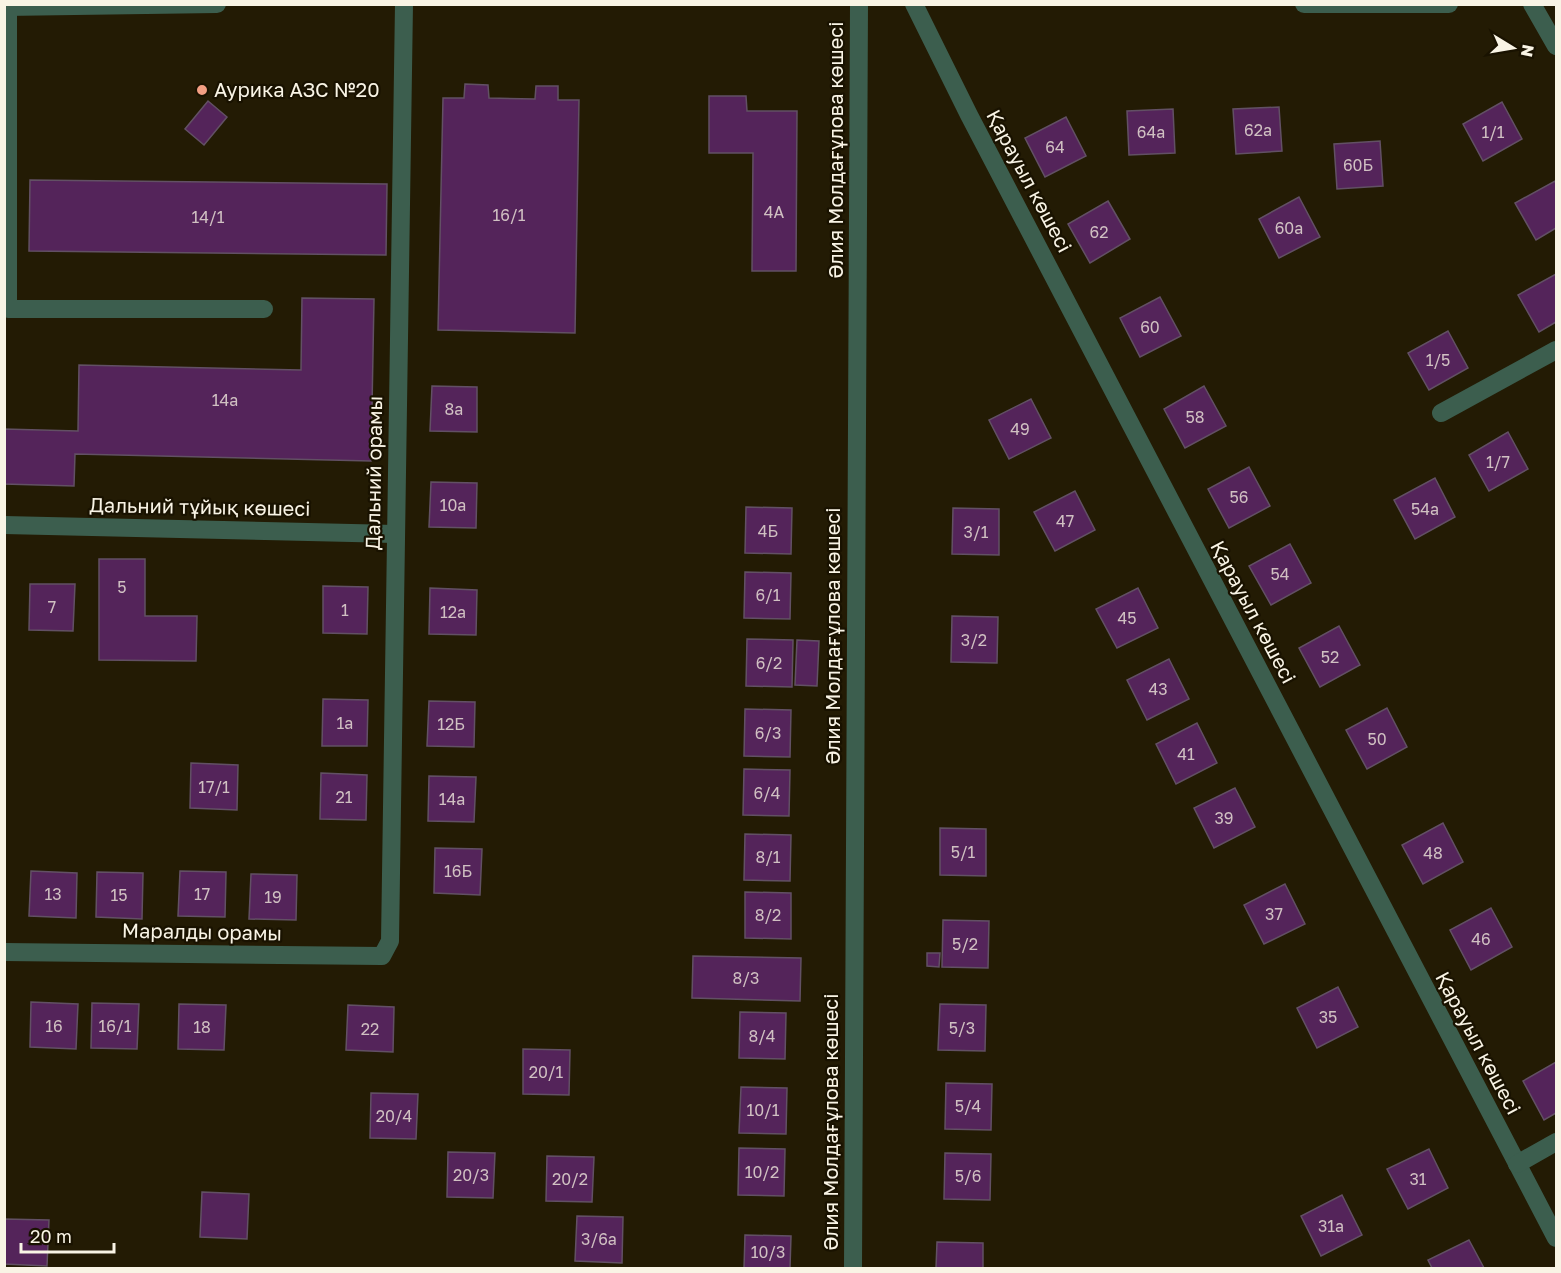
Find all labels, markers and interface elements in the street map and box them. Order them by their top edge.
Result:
north arrow [1483,18,1543,78]
street label: Әлия Молдағұлова көшесі [823,21,848,279]
text: N [1517,43,1539,59]
place label: Аурика АЗС №20 [214,77,380,101]
marker: Аурика АЗС №20 [195,83,209,97]
street label: Қарауыл көшесі [982,105,1078,256]
house number: 62а [1244,120,1272,140]
house number: 64а [1137,122,1165,142]
house number: 1/1 [1481,122,1505,142]
house number: 64 [1045,137,1065,157]
house number: 60Б [1343,155,1373,175]
house number: 4А [764,202,785,222]
house number: 16/1 [493,205,526,225]
house number: 14/1 [192,207,225,227]
house number: 60а [1275,218,1303,238]
house number: 62 [1090,222,1108,242]
house number: 60 [1140,317,1160,337]
house number: 1/5 [1426,350,1450,370]
house number: 14а [212,390,238,410]
street label: Дальний орамы [360,396,386,550]
house number: 8а [445,399,463,419]
house number: 58 [1185,407,1205,427]
house number: 49 [1010,419,1030,439]
house number: 1/7 [1486,452,1510,472]
house number: 56 [1230,487,1248,507]
street label: Дальний тұйық көшесі [89,492,311,521]
house number: 10а [440,495,466,515]
house number: 54а [1411,499,1439,519]
street label: Әлия Молдағұлова көшесі [820,507,845,765]
house number: 47 [1056,511,1074,531]
house number: 4Б [758,521,778,541]
house number: 3/1 [964,522,989,542]
street label: Қарауыл көшесі [1206,536,1302,687]
house number: 54 [1270,564,1290,584]
house number: 5 [117,577,127,597]
house number: 6/1 [755,585,781,605]
house number: 7 [48,597,56,617]
house number: 1 [341,600,349,620]
house number: 12а [440,602,466,622]
house number: 45 [1117,608,1137,628]
house number: 3/2 [961,630,987,650]
house number: 52 [1321,647,1339,667]
house number: 6/2 [756,653,782,673]
house number: 43 [1148,679,1168,699]
house number: 1а [337,713,353,733]
house number: 12Б [437,714,465,734]
house number: 6/3 [755,723,781,743]
house number: 50 [1367,729,1387,749]
house number: 41 [1177,744,1195,764]
house number: 17/1 [198,777,230,797]
house number: 6/4 [753,783,781,803]
house number: 21 [335,787,353,807]
house number: 14а [439,789,465,809]
house number: 39 [1214,808,1234,828]
house number: 5/1 [951,842,976,862]
house number: 48 [1423,843,1443,863]
house number: 8/1 [755,847,781,867]
house number: 16Б [444,861,472,881]
house number: 13 [44,884,62,904]
house number: 17 [194,884,210,904]
house number: 15 [110,885,128,905]
house number: 19 [264,887,282,907]
house number: 37 [1265,904,1283,924]
house number: 8/2 [755,905,781,925]
street label: Маралды орамы [122,918,282,944]
house number: 46 [1471,929,1491,949]
house number: 5/2 [952,934,978,954]
street label: Қарауыл көшесі [1431,967,1527,1118]
house number: 8/3 [733,968,759,988]
street label: Әлия Молдағұлова көшесі [818,993,843,1251]
house number: 35 [1319,1007,1337,1027]
house number: 16 [45,1016,63,1036]
house number: 16/1 [99,1016,132,1036]
house number: 18 [193,1017,211,1037]
house number: 5/3 [949,1018,975,1038]
house number: 22 [361,1019,379,1039]
house number: 8/4 [748,1026,776,1046]
house number: 20/1 [529,1062,564,1082]
house number: 5/4 [955,1096,981,1116]
house number: 10/1 [746,1100,780,1120]
house number: 20/4 [376,1106,412,1126]
house number: 10/2 [745,1162,779,1182]
house number: 20/3 [453,1165,489,1185]
house number: 5/6 [955,1166,981,1186]
house number: 20/2 [552,1169,588,1189]
house number: 31 [1409,1169,1427,1189]
scale bar [21,1216,114,1254]
house number: 31а [1318,1216,1344,1236]
text: 20 m [30,1225,72,1247]
house number: 3/6а [581,1229,617,1249]
house number: 10/3 [751,1242,785,1262]

